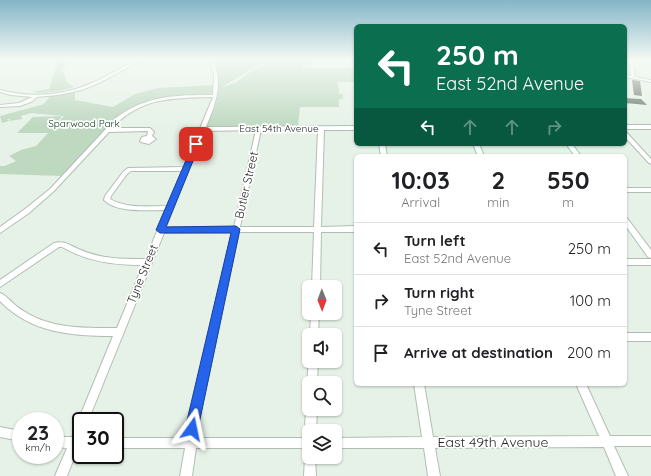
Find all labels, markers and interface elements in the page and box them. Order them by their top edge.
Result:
text: 250 m [436,37,519,72]
icon: left [370,40,422,92]
text: East 52nd Avenue [436,72,584,95]
icon: left [417,116,439,138]
icon: ahead [459,116,481,138]
icon: ahead [501,116,523,138]
icon: right [543,116,565,138]
park label: Sparwood Park [48,117,120,130]
street label: East 54th Avenue [239,122,319,135]
pin [179,127,213,161]
icon: arrive [185,133,207,155]
street label: Butler Street [231,150,261,220]
text: 10:03 [392,165,450,195]
text: 2 [492,165,505,195]
text: 550 [547,165,589,195]
text: Arrival [401,194,440,210]
text: min [487,194,510,210]
text: m [562,194,574,210]
text: Turn left [404,231,466,250]
icon: left [370,238,392,260]
text: 250 m [568,239,611,258]
street label: Tyne Street [123,242,161,306]
text: East 52nd Avenue [404,250,511,266]
north arrow [302,280,342,320]
map controls [302,280,342,464]
text: Turn right [404,283,475,302]
icon: right [370,290,392,312]
text: 100 m [570,291,611,310]
text: Tyne Street [404,302,472,318]
button: sound [302,328,342,368]
icon: arrive [370,342,392,364]
text: Arrive at destination [404,343,553,362]
text: 200 m [567,343,611,362]
button: search [302,376,342,416]
position arrow [171,408,213,450]
speed limit sign: 30 [72,412,124,464]
text: 23 [27,420,49,445]
button: layers [302,424,342,464]
street label: East 49th Avenue [438,433,549,451]
text: km/h [25,441,51,454]

